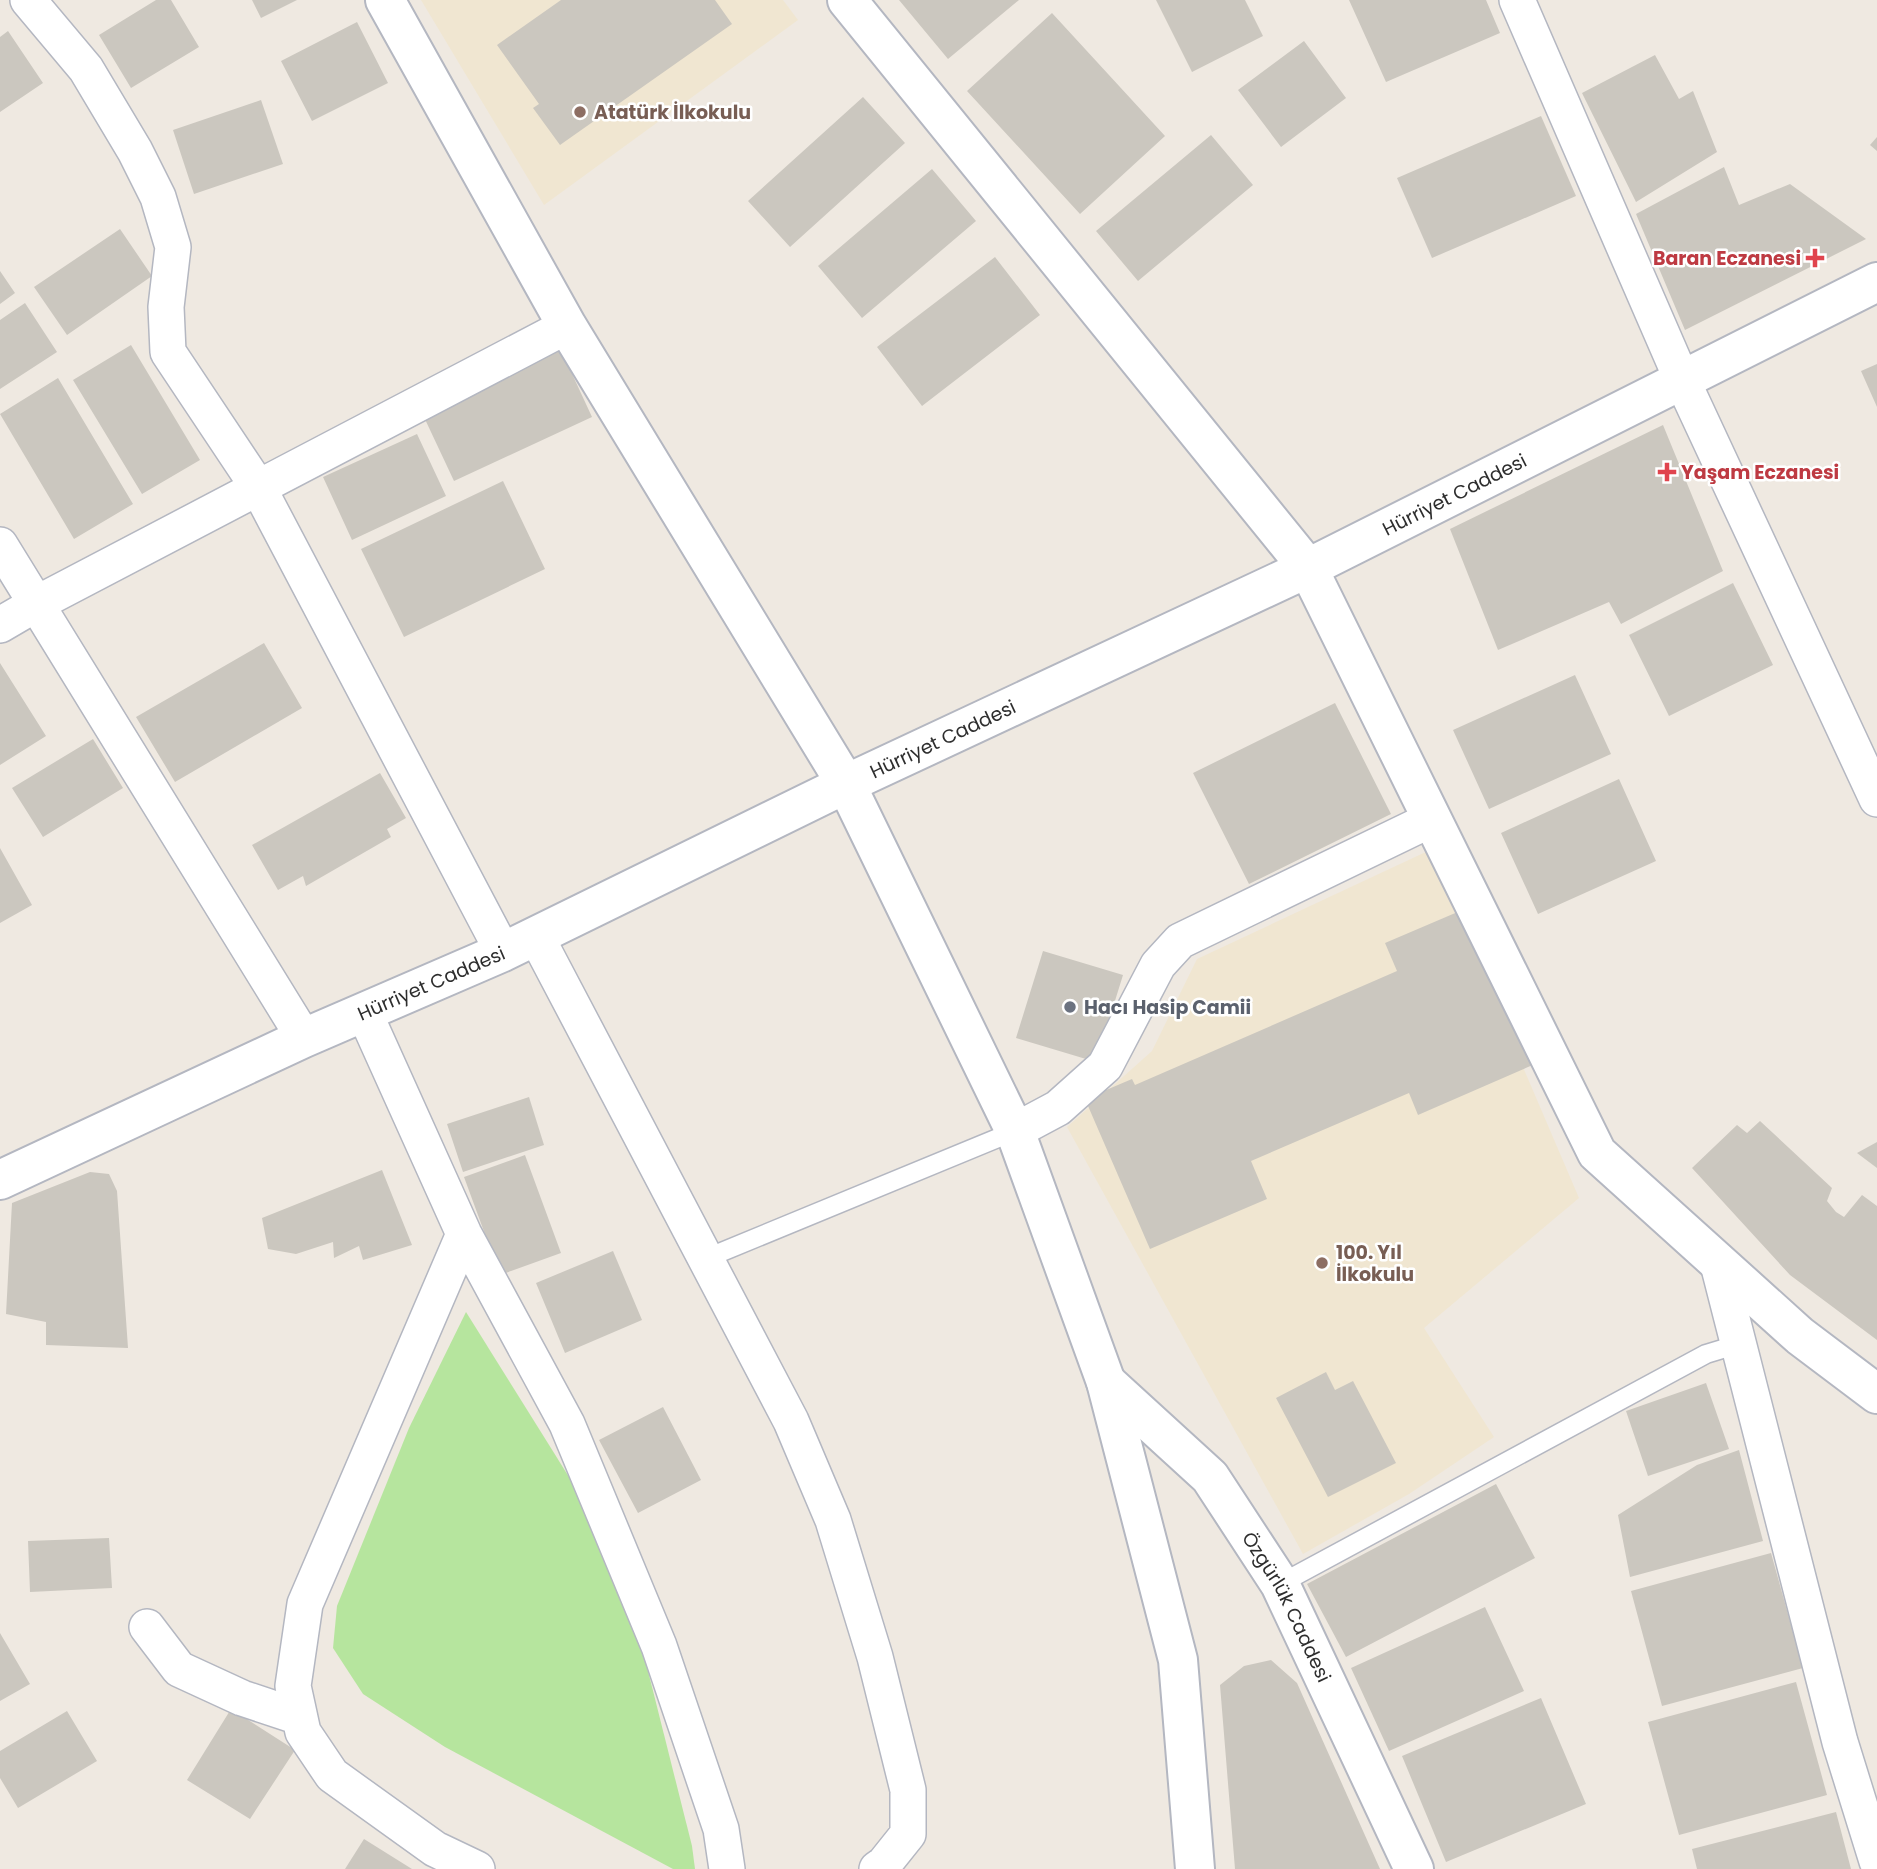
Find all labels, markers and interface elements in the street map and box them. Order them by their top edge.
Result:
place label: Atatürk İlkokulu [594,99,751,126]
marker: Atatürk İlkokulu [572,104,588,120]
place label: Baran Eczanesi [1653,245,1801,272]
marker: Baran Eczanesi [1807,250,1823,266]
street label: Hürriyet Caddesi [1378,447,1531,543]
place label: Yaşam Eczanesi [1681,459,1839,486]
marker: Yaşam Eczanesi [1659,464,1675,480]
street label: Hürriyet Caddesi [865,693,1020,785]
street label: Hürriyet Caddesi [353,940,509,1027]
place label: Hacı Hasip Camii [1084,994,1251,1021]
marker: Hacı Hasip Camii [1062,999,1078,1015]
place label: 100. Yıl İlkokulu [1336,1239,1414,1288]
marker: 100. Yıl İlkokulu [1314,1255,1330,1271]
street label: Özgürlük Caddesi [1235,1526,1337,1687]

